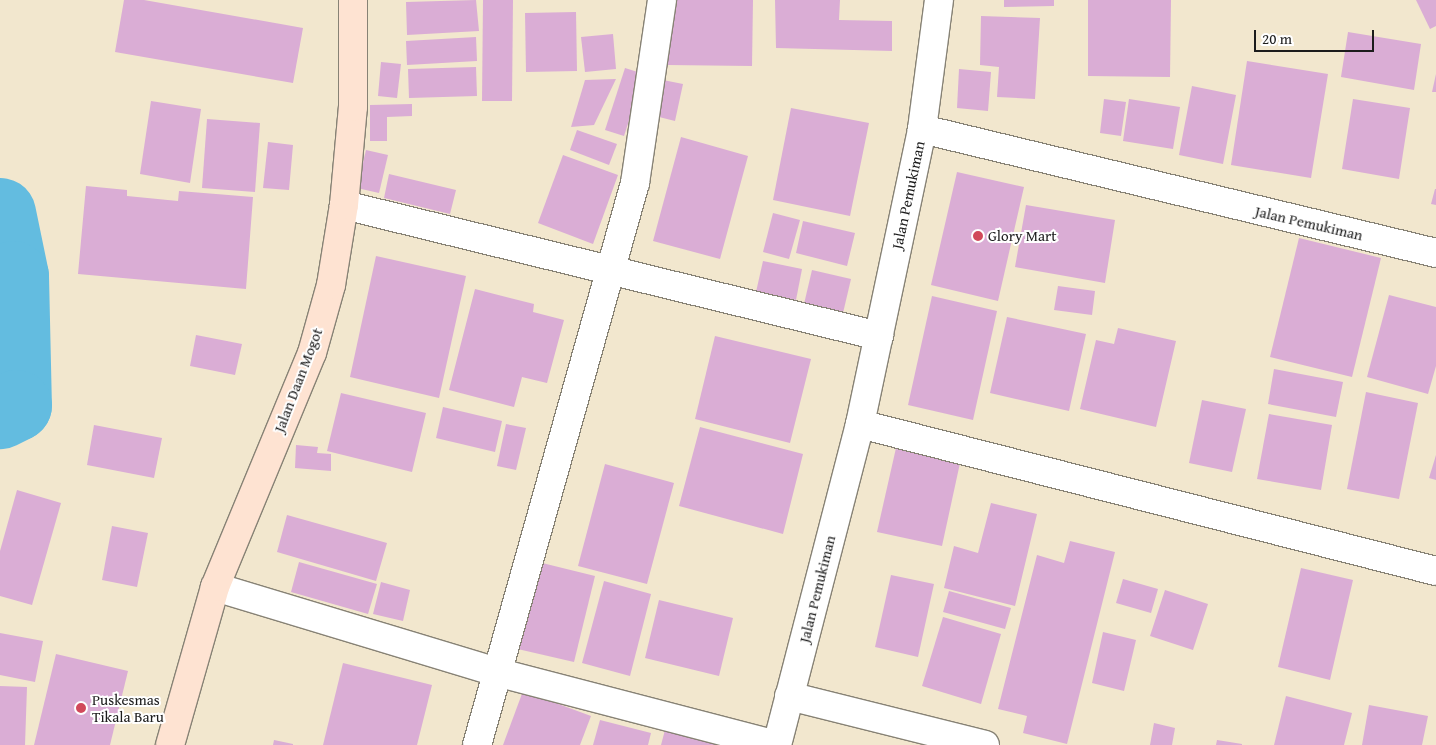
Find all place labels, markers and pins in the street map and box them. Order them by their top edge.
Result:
place label: Glory Mart [988,227,1057,245]
marker: Glory Mart [972,230,984,242]
place label: Puskesmas Tikala Baru [92,690,164,725]
marker: Puskesmas Tikala Baru [74,701,88,715]

